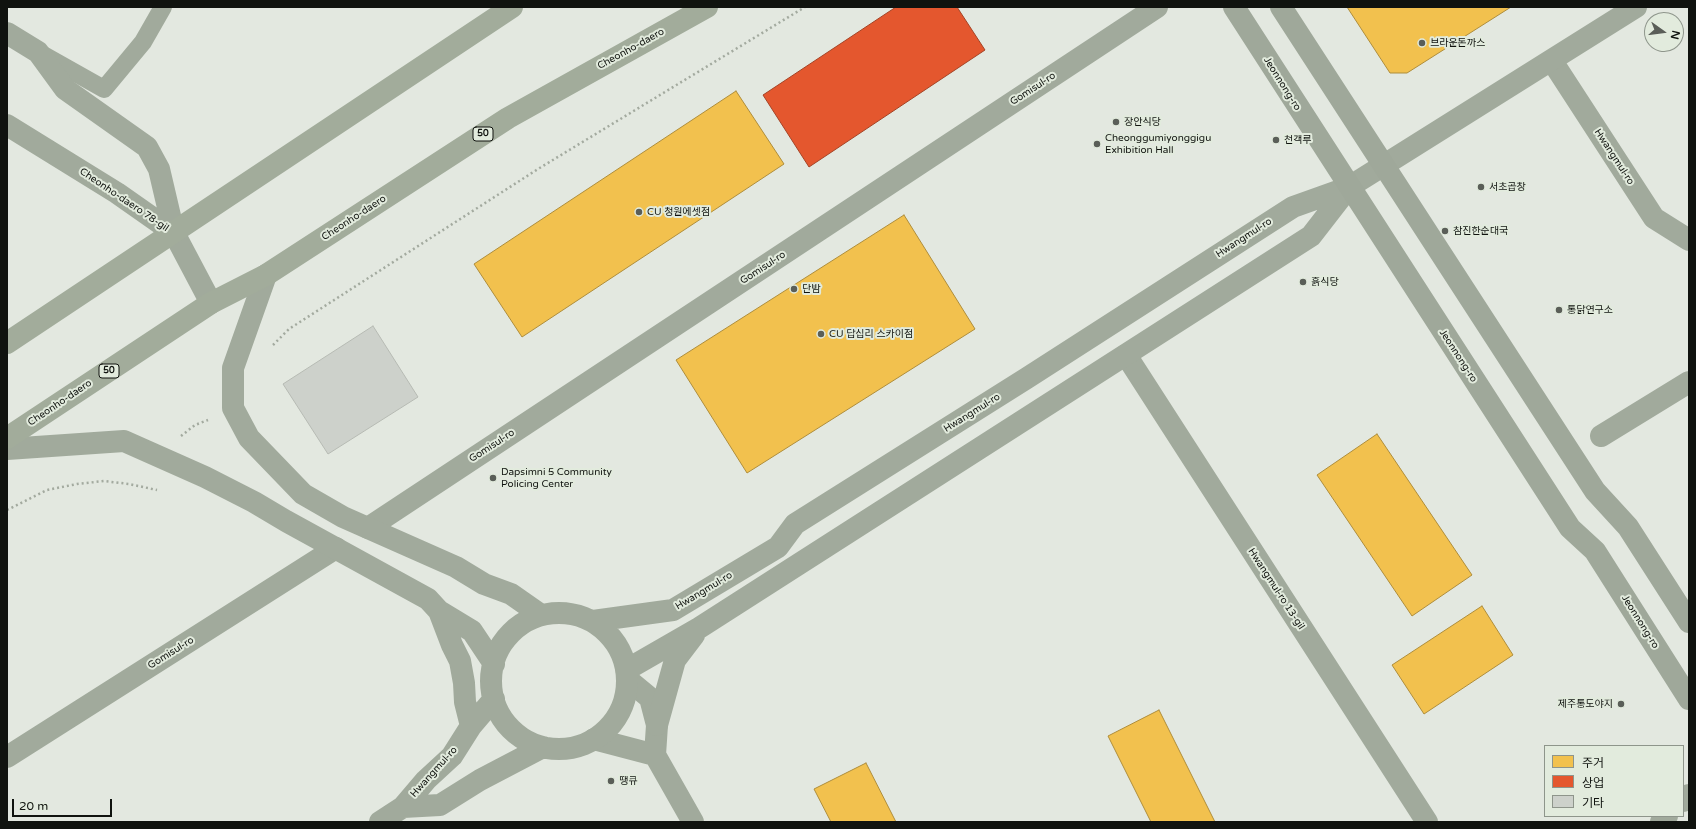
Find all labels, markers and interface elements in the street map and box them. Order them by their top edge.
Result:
north arrow [1644,12,1684,52]
street label: Cheonho-daero [596,26,666,72]
text: N [1668,29,1683,41]
place label: 브라운돈까스 [1430,37,1485,49]
marker: 브라운돈까스 [1417,38,1427,48]
street label: Jeonnong-ro [1261,55,1303,113]
street label: Gomisul-ro [1008,70,1058,108]
place label: 장안식당 [1124,116,1161,128]
marker: 장안식당 [1111,117,1121,127]
road number: 50 [473,127,493,141]
street label: Hwangmul-ro [1591,127,1637,187]
place label: Cheonggumiyonggigu Exhibition Hall [1105,132,1211,156]
place label: 천객루 [1284,134,1312,146]
marker: 천객루 [1271,135,1281,145]
marker: Cheonggumiyonggigu Exhibition Hall [1092,139,1102,149]
street label: Cheonho-daero 78-gil [77,166,171,234]
place label: 서초곱창 [1489,181,1526,193]
marker: 서초곱창 [1476,182,1486,192]
street label: Cheonho-daero [320,193,388,243]
place label: CU 청원에셋점 [647,206,710,218]
marker: CU 청원에셋점 [634,207,644,217]
street label: Hwangmul-ro [1214,215,1274,261]
place label: 참진한순대국 [1453,225,1508,237]
marker: 참진한순대국 [1440,226,1450,236]
street label: Gomisul-ro [738,249,788,287]
place label: 흙식당 [1311,276,1339,288]
marker: 흙식당 [1298,277,1308,287]
place label: 단밤 [802,283,820,295]
marker: 단밤 [789,284,799,294]
place label: 통닭연구소 [1567,304,1613,316]
marker: 통닭연구소 [1554,305,1564,315]
street label: Jeonnong-ro [1436,327,1480,385]
place label: CU 답십리 스카이점 [829,328,913,340]
marker: CU 답십리 스카이점 [816,329,826,339]
road number: 50 [99,364,119,378]
street label: Cheonho-daero [26,377,94,429]
street label: Hwangmul-ro [942,391,1002,435]
street label: Gomisul-ro [467,427,517,465]
place label: Dapsimni 5 Community Policing Center [501,466,612,490]
marker: Dapsimni 5 Community Policing Center [488,473,498,483]
street label: Hwangmul-ro 13-gil [1245,546,1307,632]
street label: Hwangmul-ro [673,569,735,613]
street label: Jeonnong-ro [1619,593,1661,651]
street label: Gomisul-ro [146,634,196,672]
place label: 제주통도야지 [1558,698,1613,710]
marker: 제주통도야지 [1616,699,1626,709]
street label: Hwangmul-ro [408,744,460,800]
legend [1544,745,1684,817]
text: 주거 [1582,756,1604,770]
place label: 땡큐 [619,775,637,787]
marker: 땡큐 [606,776,616,786]
text: 상업 [1582,776,1604,790]
scale bar [14,791,114,817]
text: 기타 [1582,796,1604,810]
text: 20 m [19,799,48,813]

